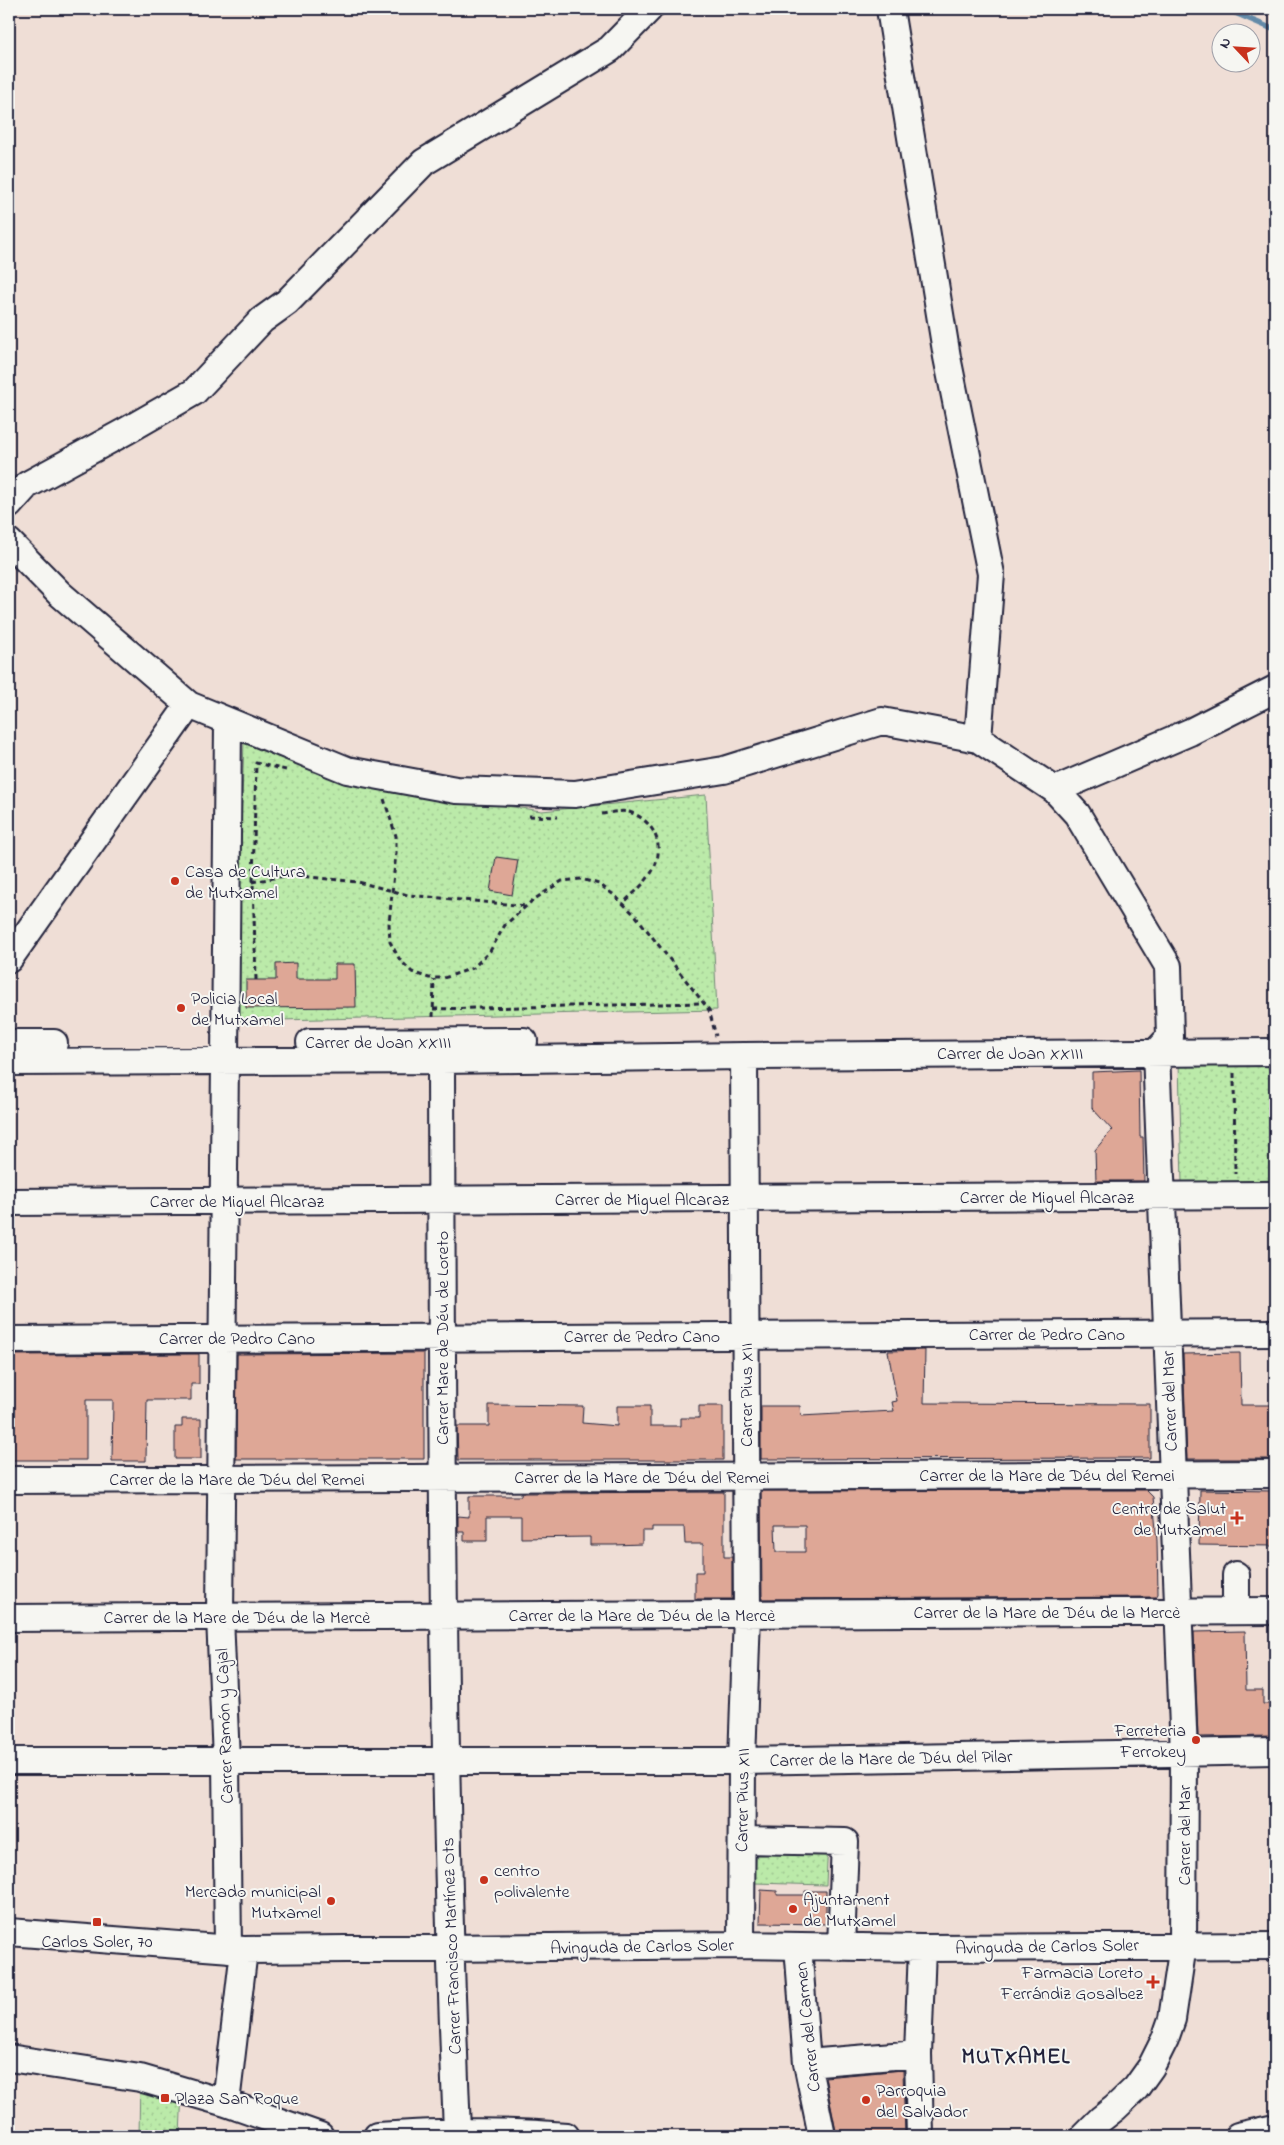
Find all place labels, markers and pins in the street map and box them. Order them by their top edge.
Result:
place label: Casa de Cultura de Mutxamel [185,860,305,907]
marker: Casa de Cultura de Mutxamel [169,875,181,887]
place label: Policia Local de Mutxamel [191,987,284,1034]
marker: Policia Local de Mutxamel [175,1002,187,1014]
place label: Centre de Salut de Mutxamel [1112,1497,1226,1544]
marker: Centre de Salut de Mutxamel [1230,1511,1244,1525]
place label: Ferreteria Ferrokey [1113,1719,1186,1766]
marker: Ferreteria Ferrokey [1190,1734,1202,1746]
place label: centro polivalente [494,1859,571,1906]
marker: centro polivalente [478,1874,490,1886]
place label: Mercado municipal Mutxamel [185,1880,321,1927]
place label: Ajuntament de Mutxamel [803,1888,896,1935]
marker: Mercado municipal Mutxamel [325,1895,337,1907]
marker: Ajuntament de Mutxamel [787,1903,799,1915]
marker: Carlos Soler, 70 [91,1916,103,1928]
place label: Carlos Soler, 70 [41,1930,153,1956]
place label: Farmacia Loreto Ferrándiz Gosalbez [1000,1961,1143,2008]
marker: Farmacia Loreto Ferrándiz Gosalbez [1147,1976,1159,1988]
place label: Parroquia del Salvador [876,2079,968,2126]
place label: Plaza San Roque [175,2087,300,2113]
marker: Plaza San Roque [159,2092,171,2104]
marker: Parroquia del Salvador [860,2094,872,2106]

